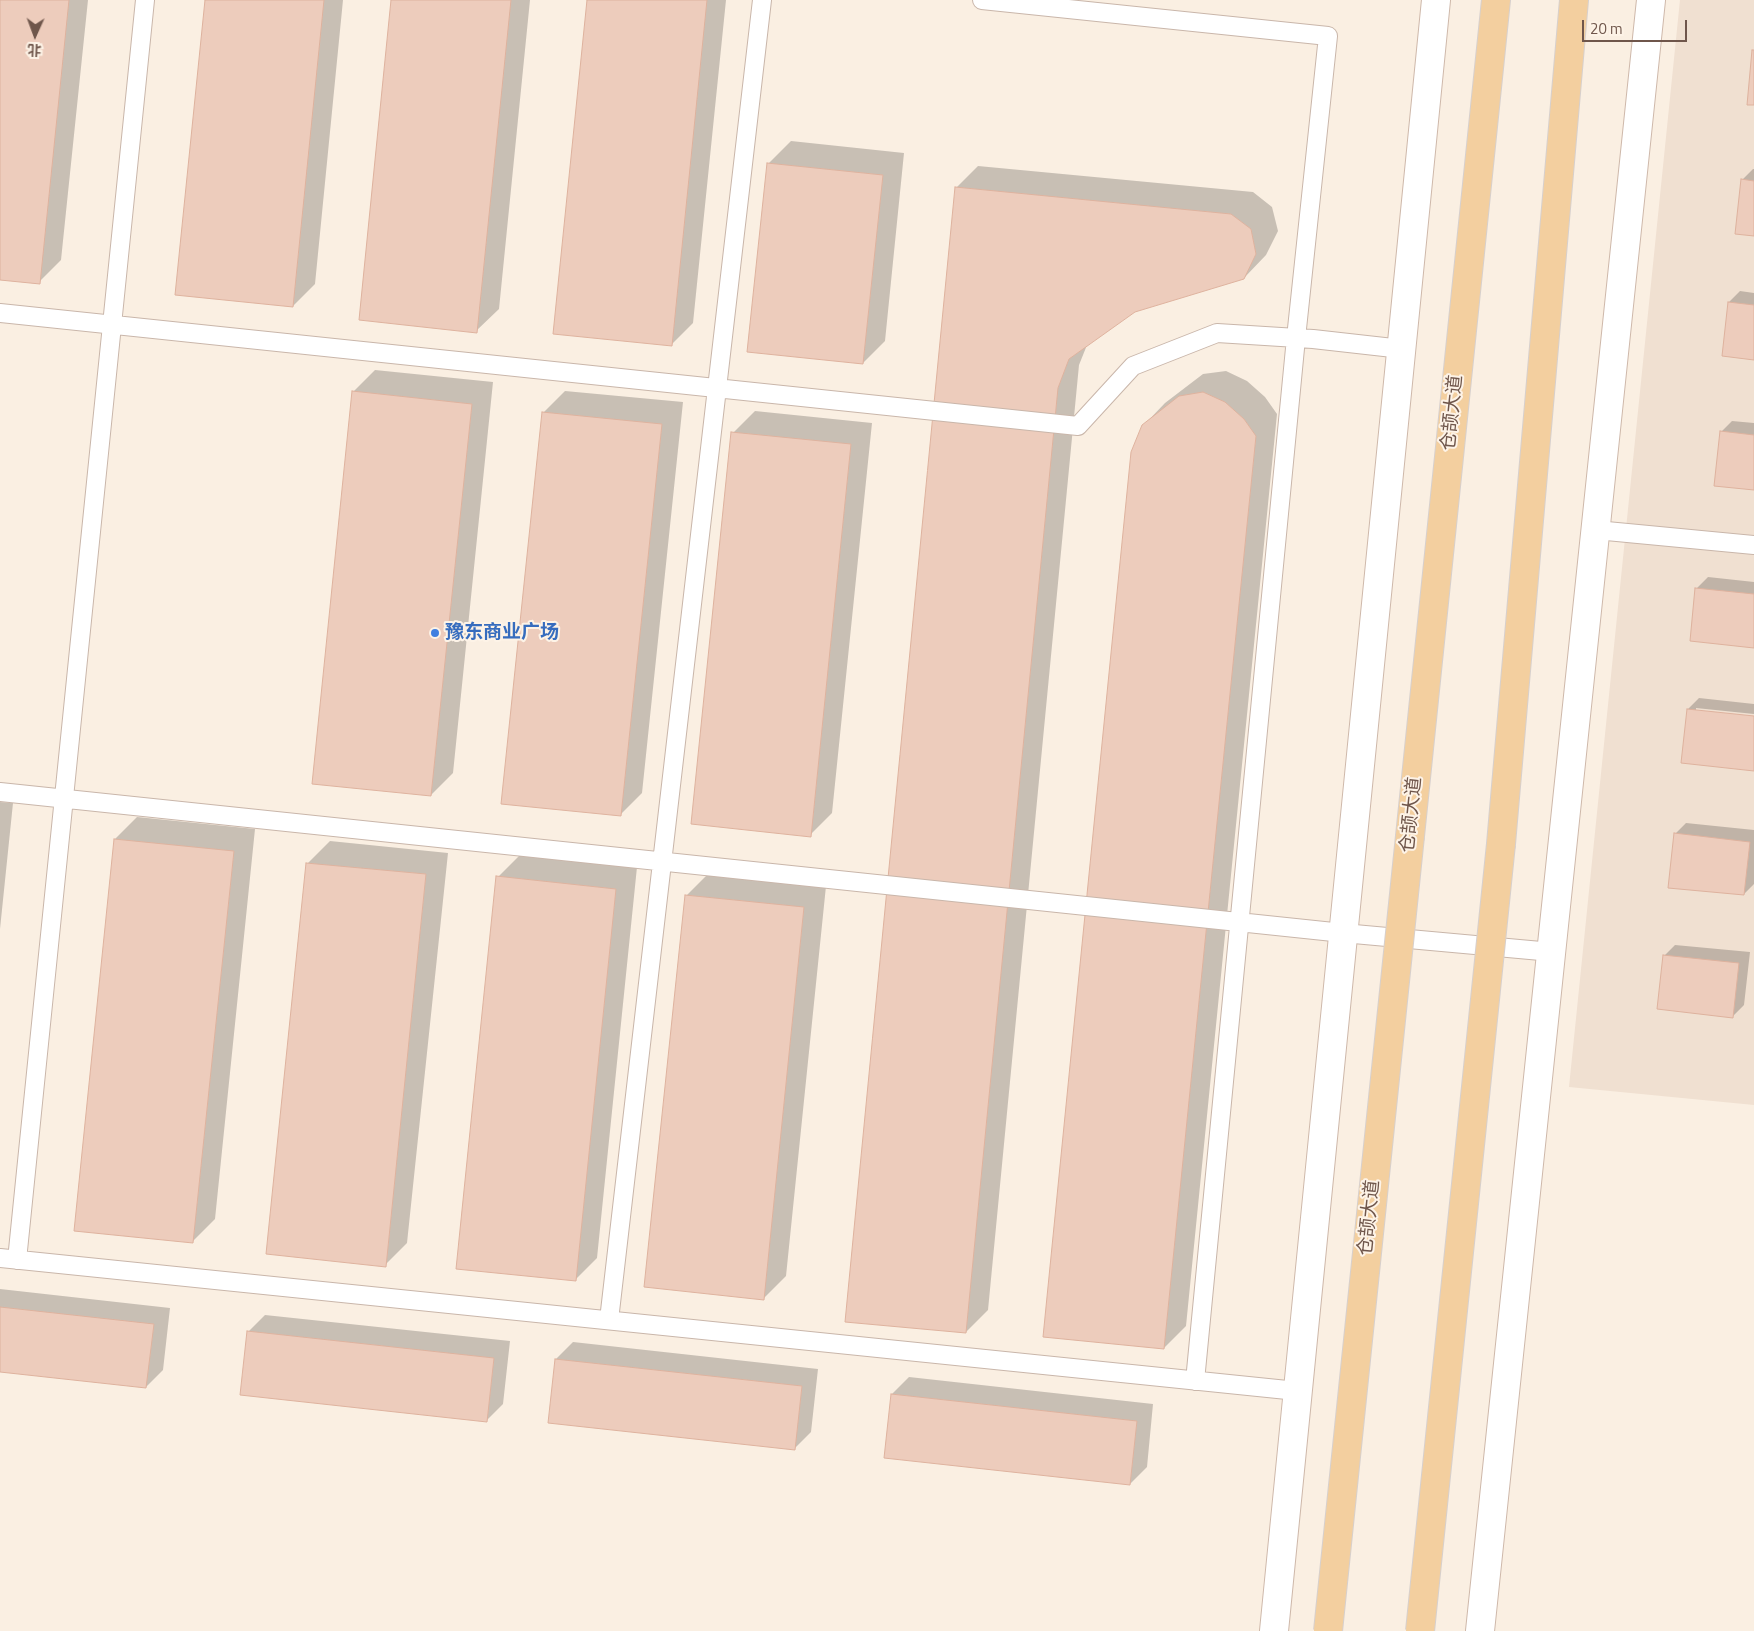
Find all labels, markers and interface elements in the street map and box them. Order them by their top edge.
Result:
north arrow [10,10,60,60]
scale bar [1584,10,1689,42]
text: 20 m [1590,17,1623,40]
text: 北 [27,40,42,61]
street label: 仓颉大道 [1438,374,1468,452]
place label: 豫东商业广场 [445,622,559,644]
marker: 豫东商业广场 [429,627,441,639]
street label: 仓颉大道 [1397,776,1427,854]
street label: 仓颉大道 [1355,1179,1385,1257]

